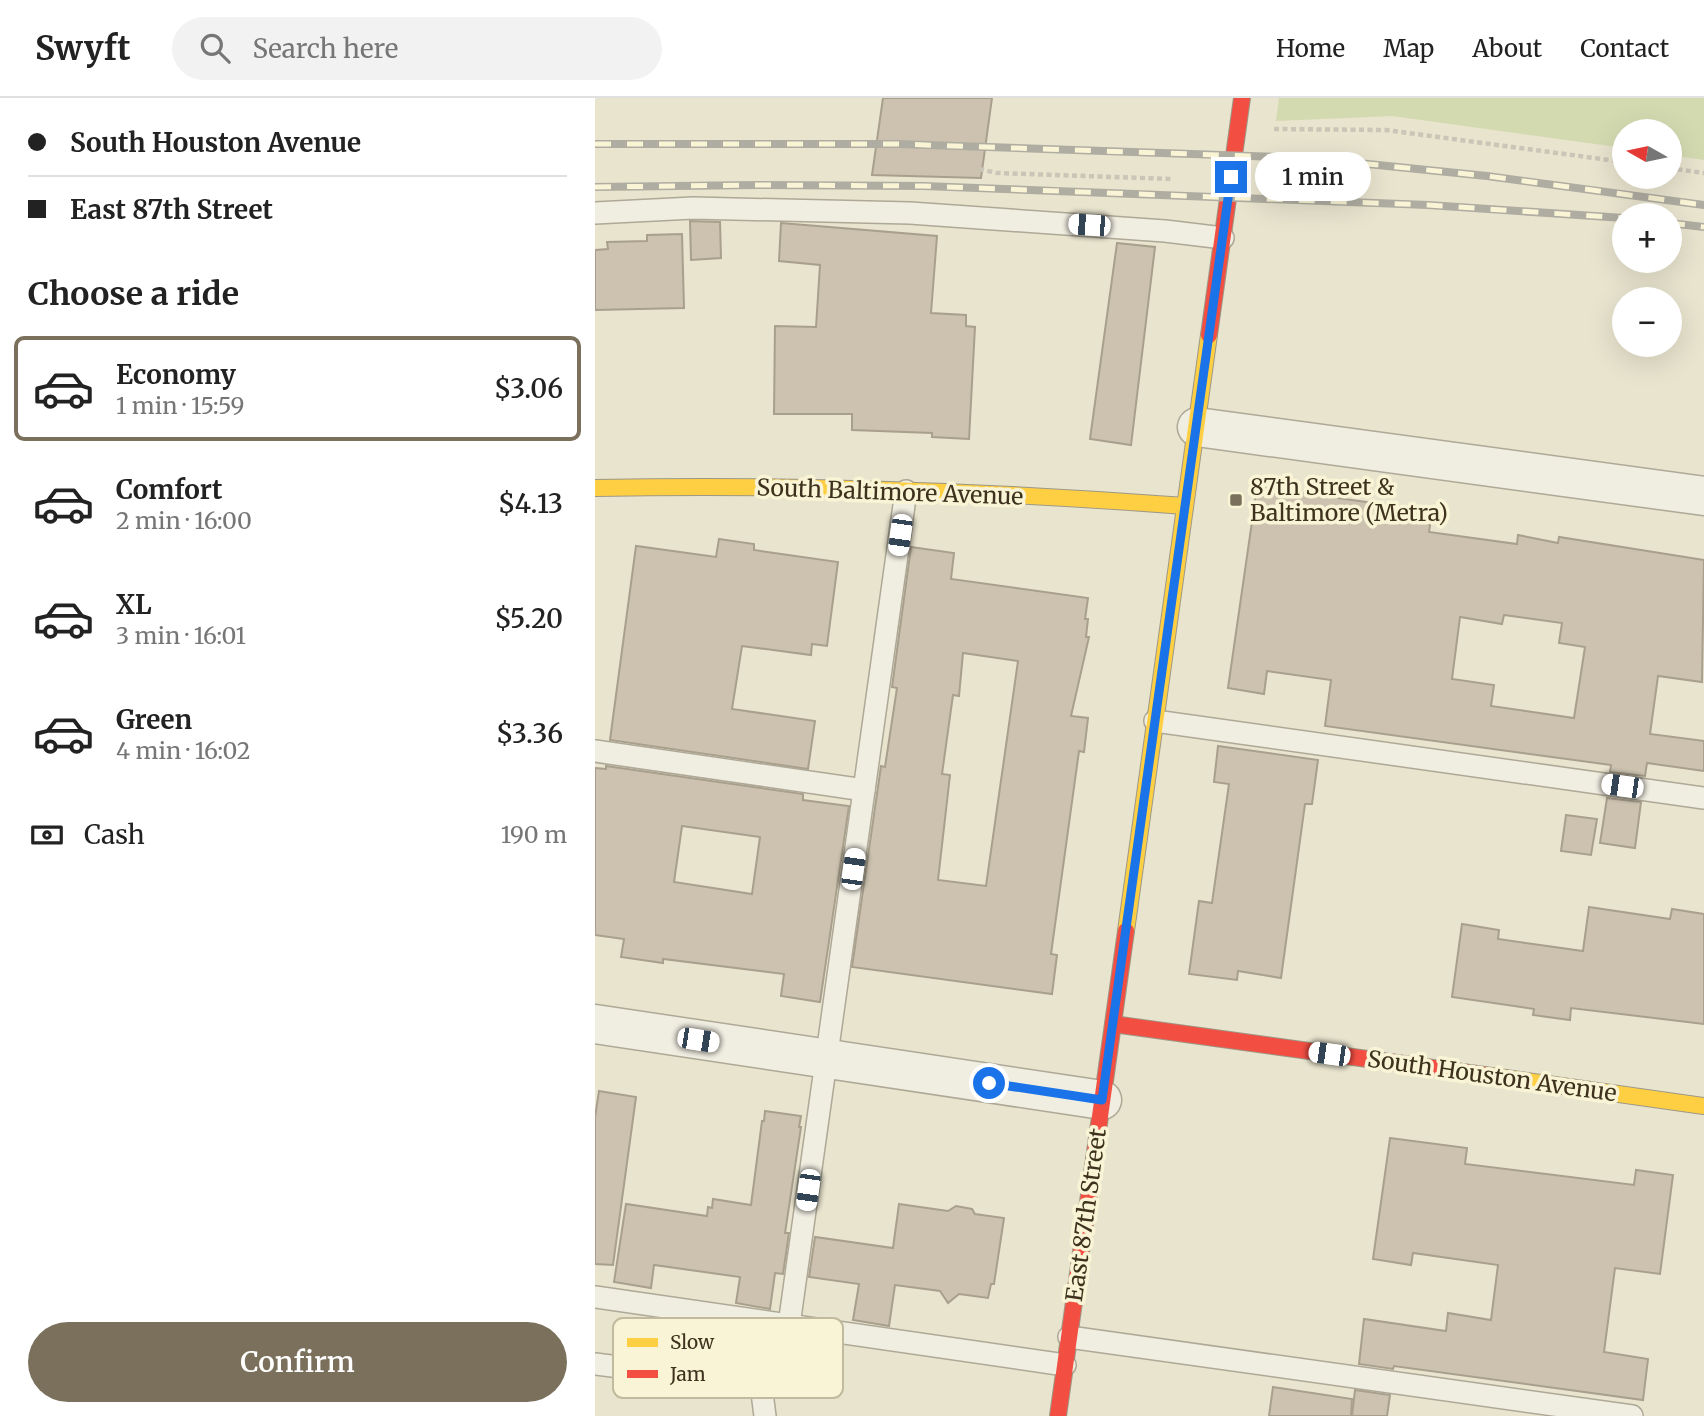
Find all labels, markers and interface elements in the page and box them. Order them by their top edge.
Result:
search box [172,17,662,80]
text: Swyft [35,28,130,69]
icon: search [196,29,234,67]
text: Search here [252,32,398,65]
text: Home [1276,33,1345,64]
text: Map [1383,33,1434,64]
text: About [1472,33,1542,64]
text: Contact [1580,33,1669,64]
north arrow [1612,119,1682,189]
map controls [1612,119,1682,357]
text: South Houston Avenue [70,126,361,159]
callout: 1 min [1255,153,1371,202]
route end [1215,161,1247,193]
text: 1 min [1282,162,1344,191]
text: East 87th Street [70,193,273,226]
button: + [1612,203,1682,273]
car [1068,213,1111,237]
text: Choose a ride [28,274,239,314]
button: − [1612,287,1682,357]
icon: car [32,357,95,420]
text: Economy [116,358,236,391]
text: $3.06 [494,372,563,405]
text: 1 min · 15:59 [116,391,245,420]
icon: car [32,472,95,535]
street label: South Baltimore Avenue [756,472,1024,511]
place label: 87th Street & Baltimore (Metra) [1250,472,1448,527]
text: Comfort [116,473,222,506]
text: $4.13 [498,487,563,520]
marker: 87th Street & Baltimore (Metra) [1228,492,1244,508]
text: 2 min · 16:00 [116,506,252,535]
car [887,513,914,557]
icon: car [32,587,95,650]
text: XL [116,588,152,621]
text: $5.20 [495,602,563,635]
text: 3 min · 16:01 [116,621,246,650]
icon: car [32,702,95,765]
text: Green [116,703,192,736]
text: $3.36 [496,717,563,750]
text: 4 min · 16:02 [116,736,250,765]
car [1600,773,1645,799]
icon: cash [28,816,66,854]
text: Cash [84,818,145,851]
text: 190 m [501,820,567,849]
car [840,847,867,891]
car [676,1026,721,1054]
car [1307,1041,1352,1067]
street label: South Houston Avenue [1366,1044,1619,1107]
route start [973,1067,1005,1099]
street label: East 87th Street [1059,1126,1112,1303]
car [795,1168,822,1212]
legend [613,1318,843,1398]
button: Confirm [28,1322,567,1402]
text: Slow [670,1330,715,1354]
text: Jam [669,1362,706,1386]

